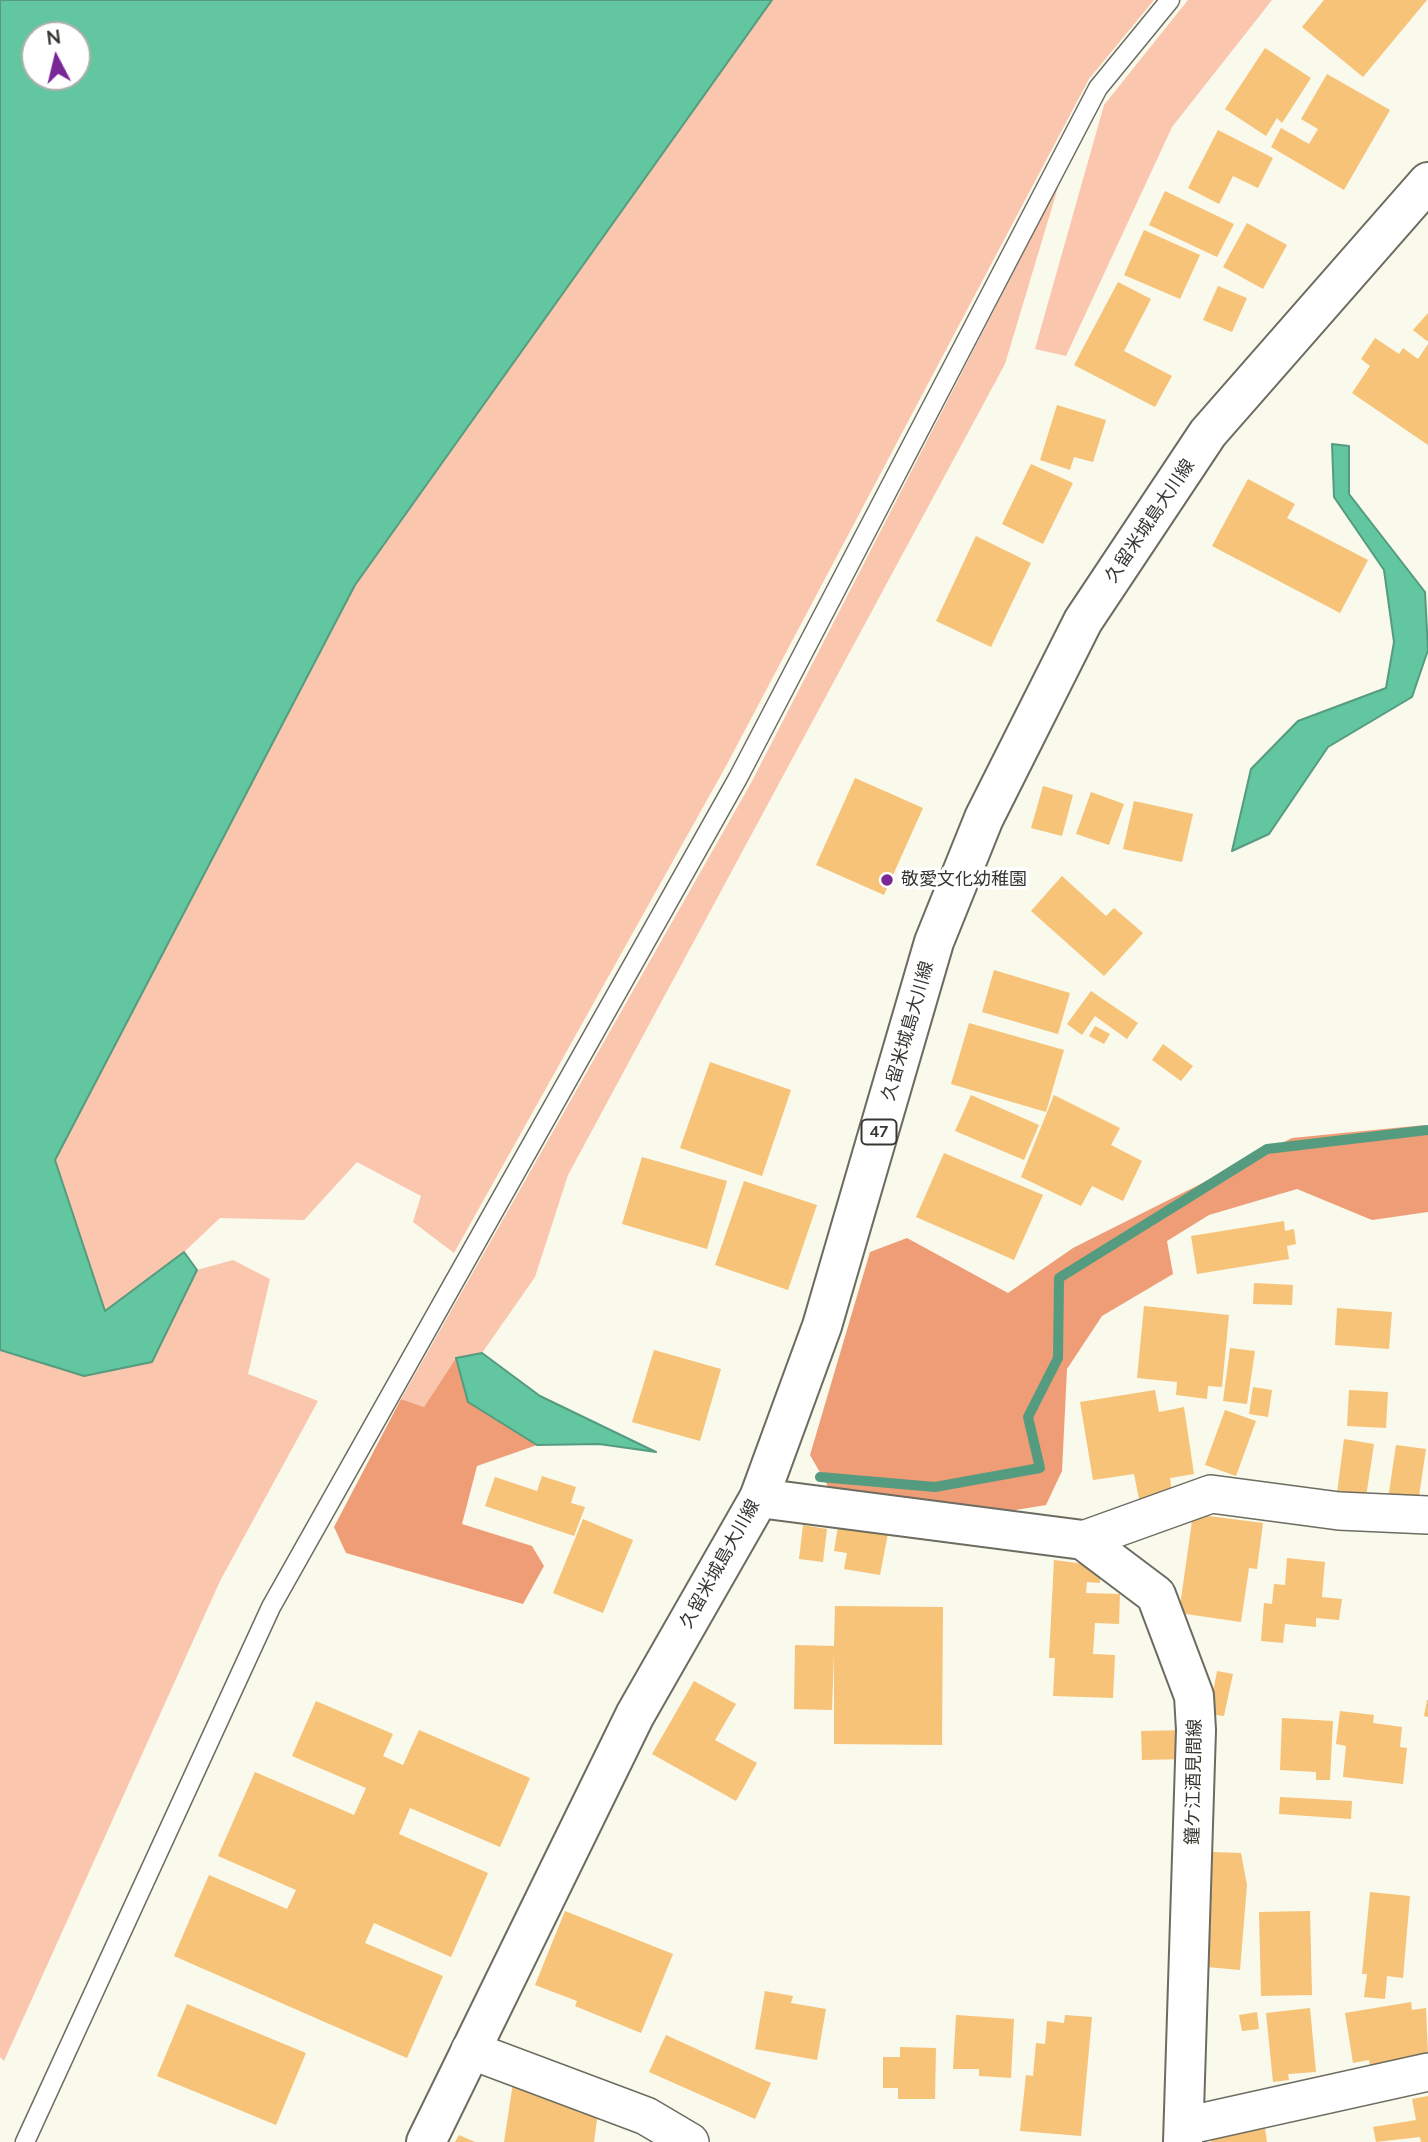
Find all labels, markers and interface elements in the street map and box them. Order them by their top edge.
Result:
north arrow [21,21,91,91]
text: N [45,24,62,50]
street label: 久留米城島大川線 [1101,455,1199,587]
place label: 敬愛文化幼稚園 [901,869,1027,891]
marker: 敬愛文化幼稚園 [879,872,895,888]
street label: 久留米城島大川線 [878,959,938,1103]
road number: 47 [862,1120,896,1144]
street label: 久留米城島大川線 [676,1496,764,1632]
street label: 鐘ケ江酒見間線 [1182,1719,1206,1845]

